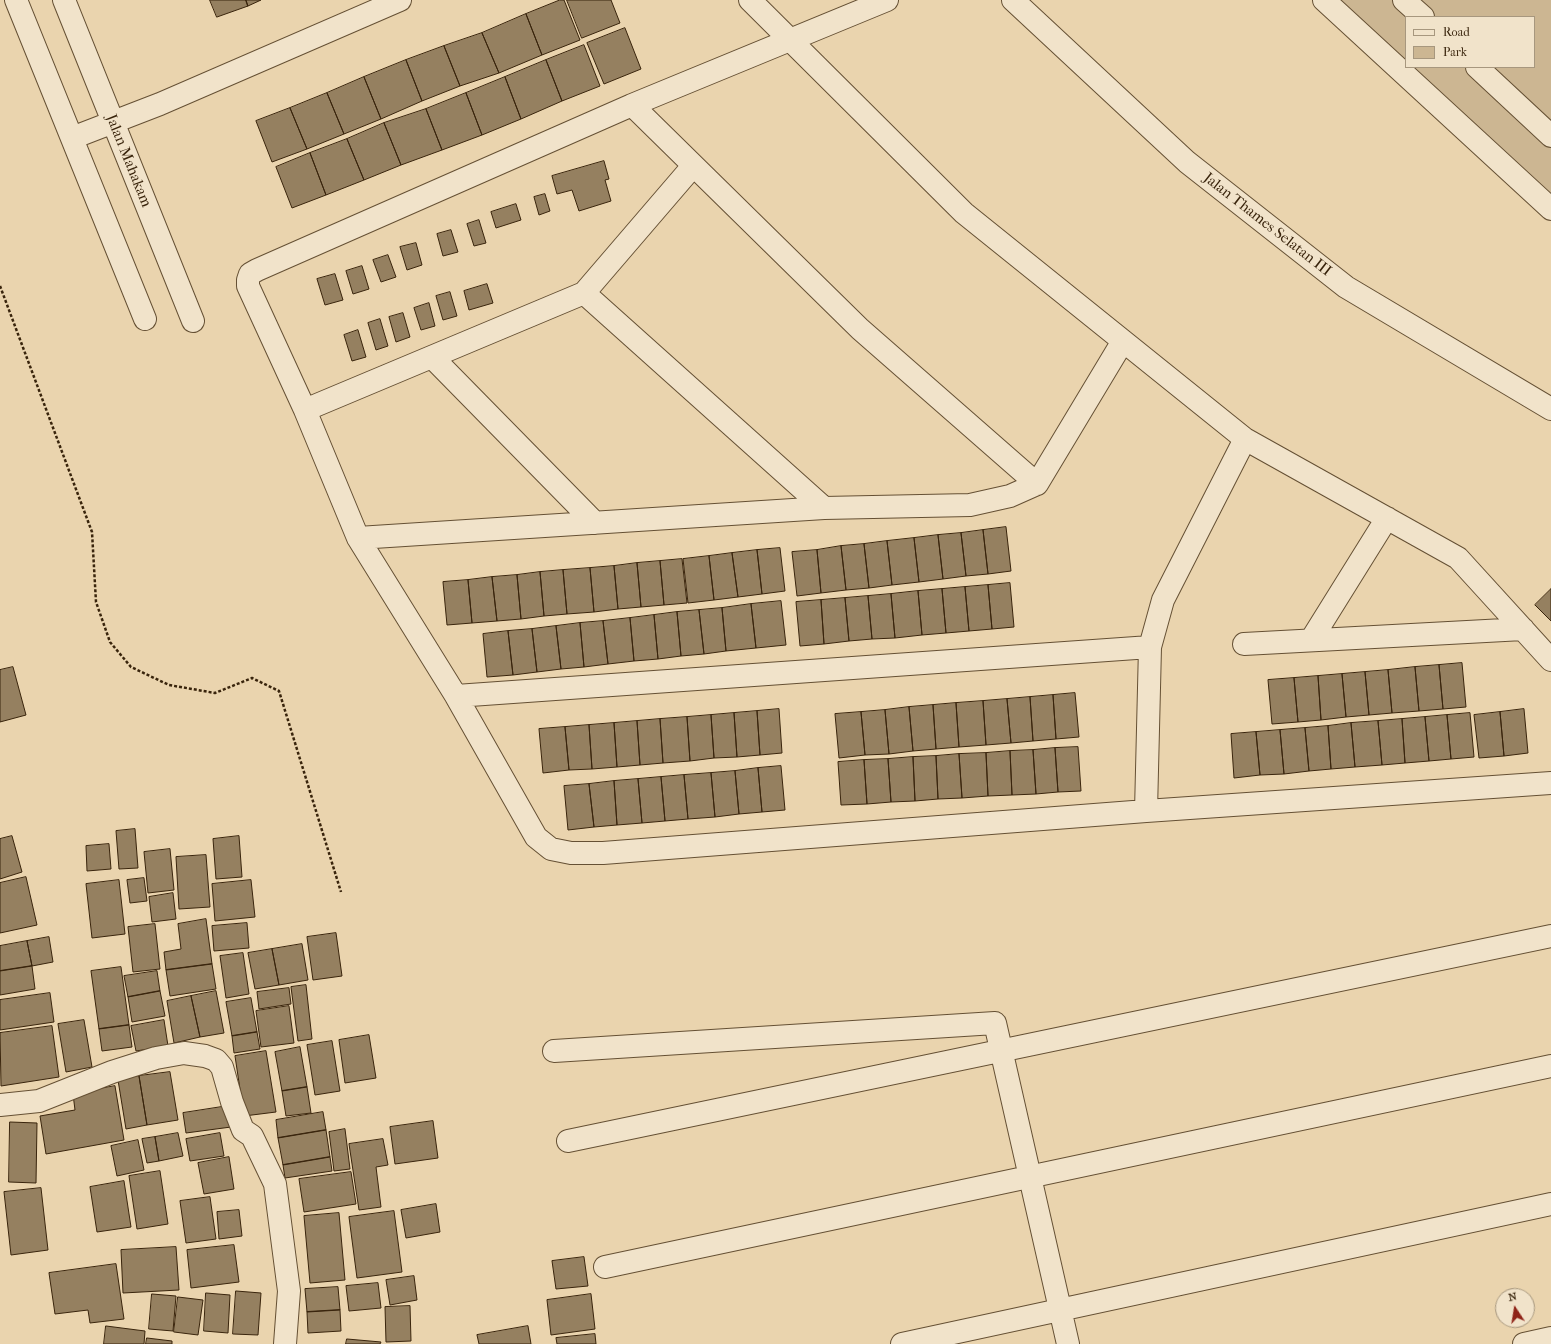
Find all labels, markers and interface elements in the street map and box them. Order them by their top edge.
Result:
legend [1405,16,1535,68]
text: Road [1443,25,1470,39]
text: Park [1443,45,1467,59]
street label: Jalan Mahakam [101,112,155,210]
street label: Jalan Thames Selatan III [1199,169,1335,281]
north arrow [1495,1288,1535,1328]
text: N [1507,1290,1518,1304]

